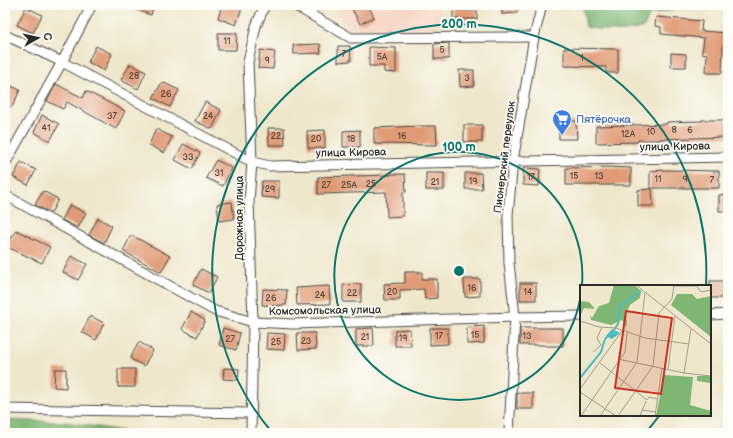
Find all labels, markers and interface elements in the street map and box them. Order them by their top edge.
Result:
text: 200 m [441,17,477,32]
north arrow [18,18,58,58]
text: С [40,32,54,42]
house number: 11 [224,36,230,47]
house number: 5 [439,45,445,56]
house number: 7 [342,49,347,60]
house number: 5А [377,52,388,63]
house number: 1 [580,53,584,64]
house number: 9 [264,55,270,66]
house number: 28 [129,71,139,82]
house number: 3 [464,73,470,84]
house number: 26 [161,89,172,100]
street label: Пионерский переулок [491,100,518,214]
supermarket icon: Пятёрочка [551,108,573,136]
house number: 37 [107,111,118,122]
house number: 24 [203,111,214,122]
place label: Пятёрочка [576,113,632,126]
house number: 41 [42,123,50,134]
house number: 8 [671,125,677,136]
house number: 6 [687,125,693,136]
house number: 10 [647,127,655,138]
house number: 12А [621,129,636,140]
house number: 22 [271,131,282,142]
house number: 16 [398,131,407,142]
house number: 20 [311,134,321,145]
house number: 18 [347,134,355,145]
street label: улица Кирова [639,139,711,154]
text: 100 m [442,140,476,155]
street label: улица Кирова [315,145,387,160]
house number: 33 [182,152,194,163]
house number: 31 [214,168,224,179]
house number: 15 [570,171,578,182]
house number: 13 [594,171,604,182]
house number: 17 [527,172,536,183]
house number: 11 [655,174,661,185]
house number: 9 [682,174,688,185]
street label: Дорожная улица [233,175,246,261]
house number: 7 [710,175,715,186]
house number: 19 [469,176,477,187]
house number: 21 [431,177,439,188]
house number: 25 [366,179,376,190]
house number: 27 [321,180,331,191]
house number: 25А [341,180,358,191]
house number: 29 [265,184,275,195]
centre of rings [452,264,466,278]
house number: 16 [468,283,477,294]
inset map [580,285,711,416]
house number: 20 [387,287,397,298]
house number: 14 [524,287,533,298]
house number: 22 [347,288,358,299]
house number: 24 [315,290,326,301]
house number: 26 [266,293,277,304]
street label: Комсомольская улица [268,303,382,318]
house number: 15 [471,330,479,341]
house number: 17 [435,331,444,342]
house number: 13 [522,331,532,342]
house number: 21 [361,332,369,343]
house number: 19 [399,333,407,344]
house number: 27 [225,334,235,345]
house number: 23 [301,336,312,347]
house number: 25 [271,337,281,348]

